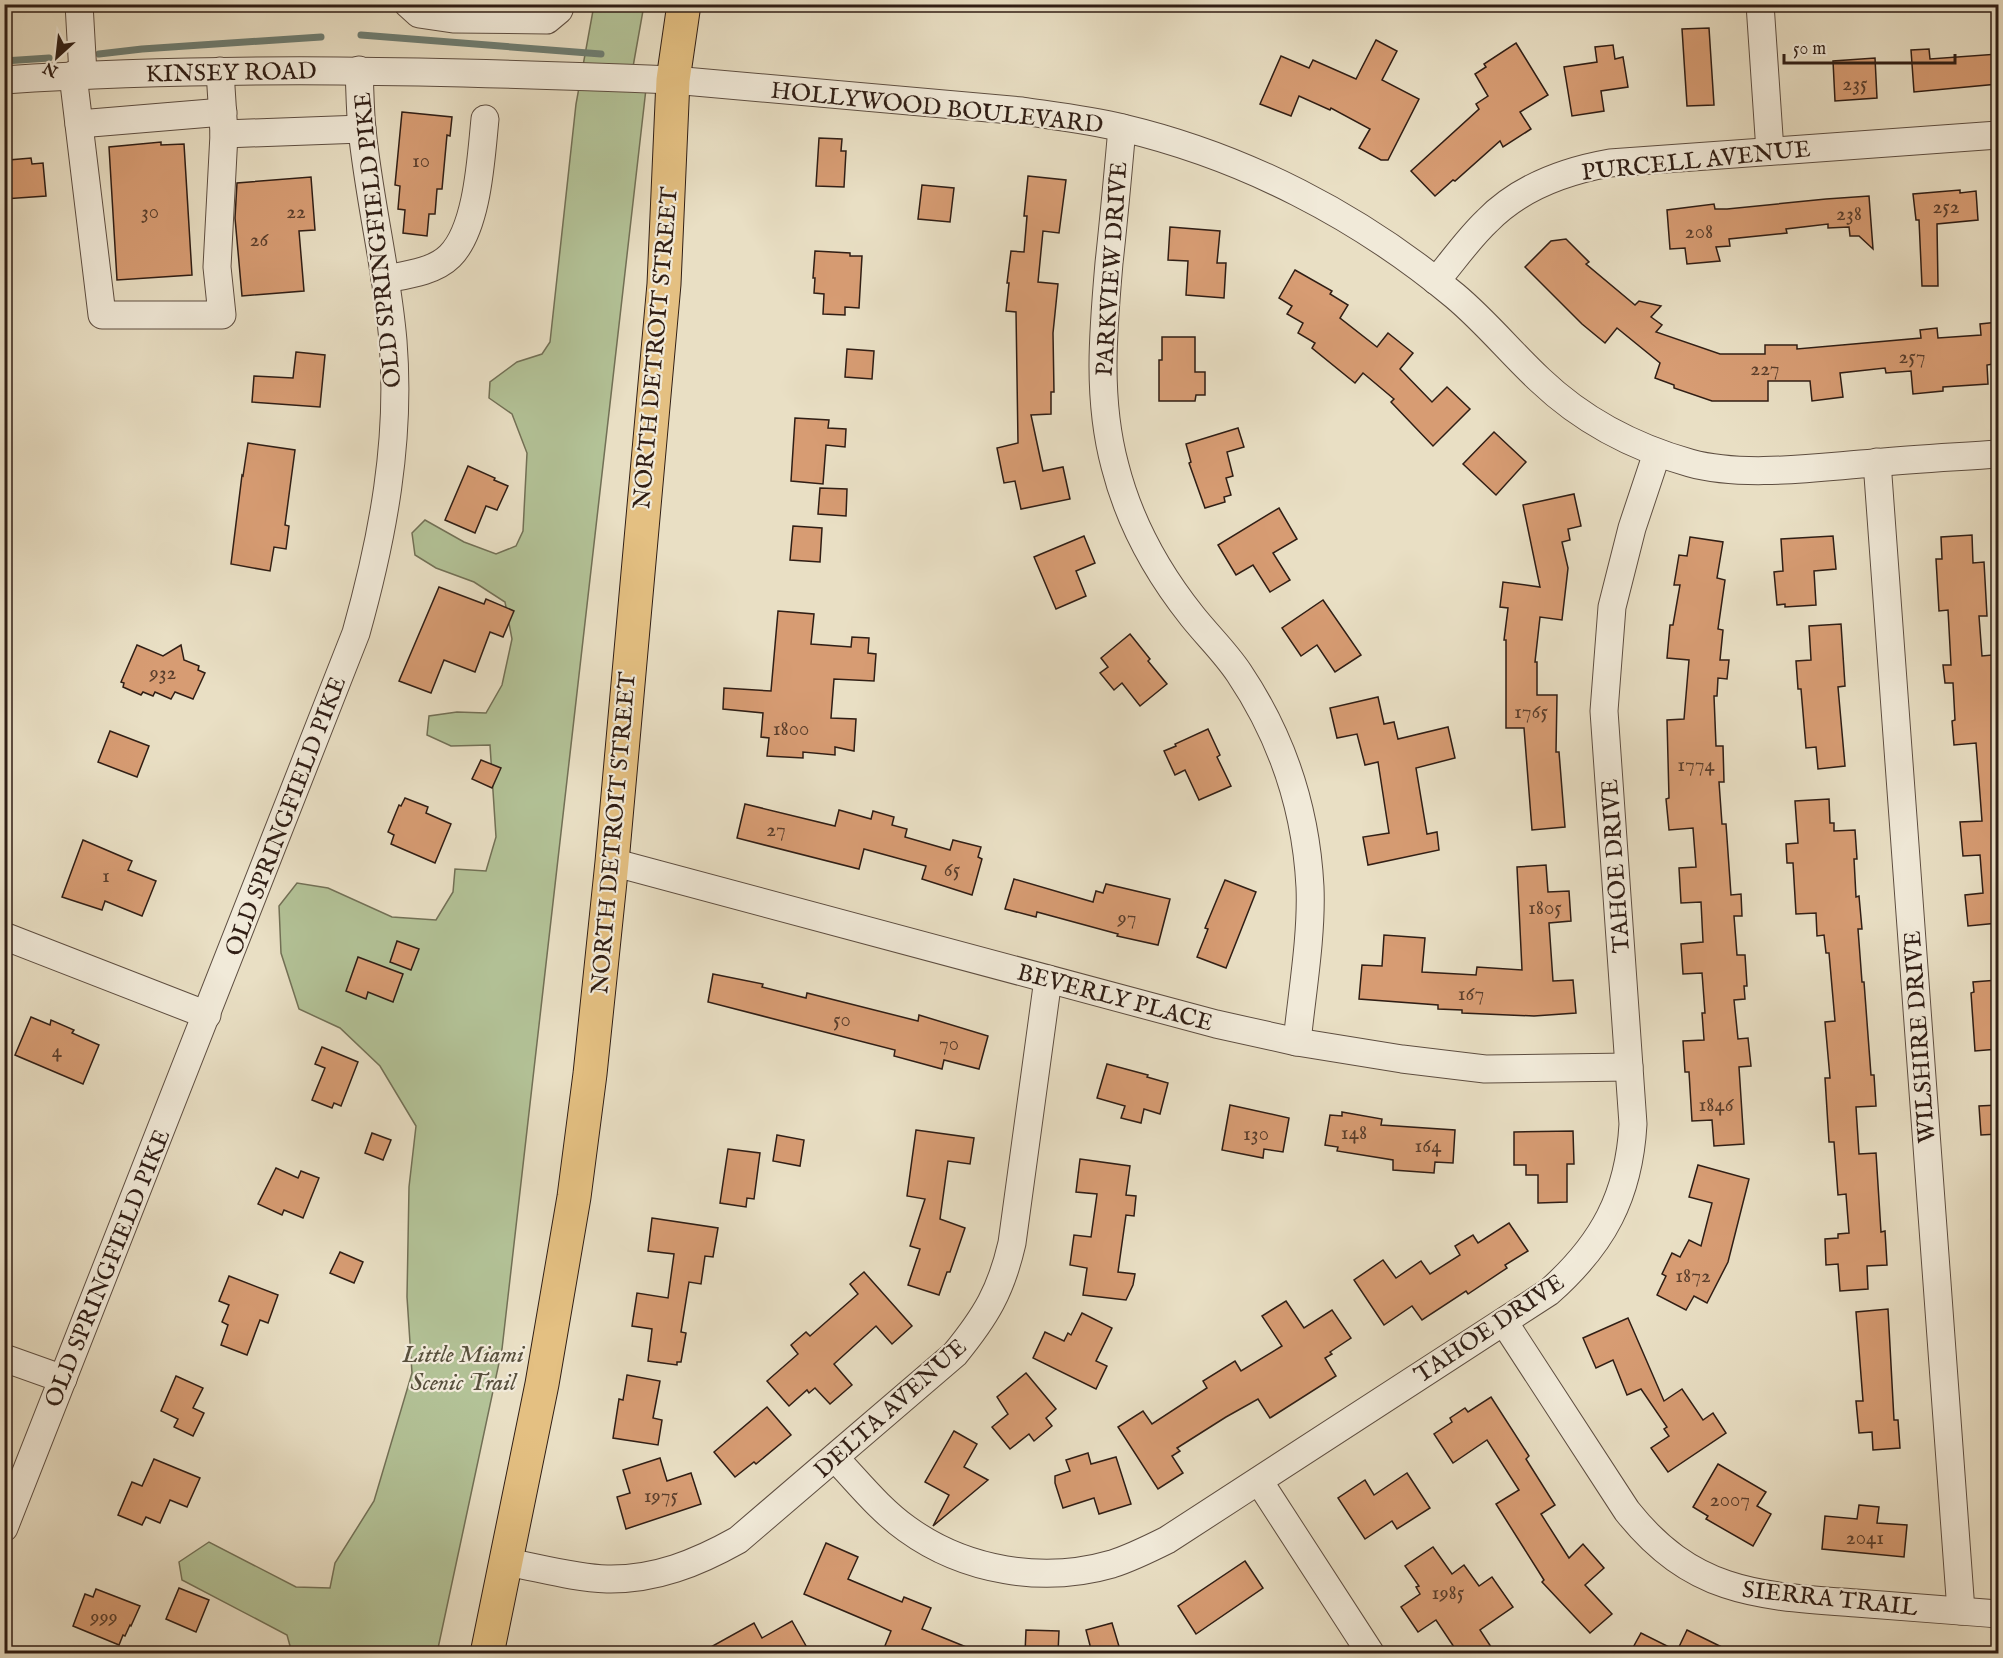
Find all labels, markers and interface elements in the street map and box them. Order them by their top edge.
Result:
north arrow [27,27,87,87]
scale bar [1784,27,1955,65]
text: 50 m [1793,38,1826,61]
text: N [40,56,63,81]
street label: KINSEY ROAD [145,57,317,90]
house number: 235 [1842,71,1868,98]
street label: HOLLYWOOD BOULEVARD [769,76,1105,141]
street label: OLD SPRINGFIELD PIKE [348,90,409,389]
street label: PURCELL AVENUE [1580,134,1812,189]
house number: 10 [412,148,430,175]
street label: PARKVIEW DRIVE [1090,161,1135,377]
street label: NORTH DETROIT STREET [627,185,686,511]
house number: 252 [1932,194,1960,221]
house number: 30 [141,199,159,226]
house number: 22 [286,199,306,226]
house number: 238 [1836,201,1862,228]
house number: 208 [1685,219,1713,246]
house number: 26 [250,227,269,254]
house number: 257 [1898,344,1926,371]
house number: 227 [1750,356,1780,383]
house number: 932 [149,660,177,687]
street label: NORTH DETROIT STREET [585,670,644,996]
street label: OLD SPRINGFIELD PIKE [219,672,354,961]
house number: 1765 [1514,699,1548,726]
house number: 1800 [773,716,809,743]
house number: 1774 [1677,752,1716,779]
street label: TAHOE DRIVE [1595,778,1638,954]
house number: 27 [766,817,786,844]
house number: 65 [944,857,961,884]
house number: 1 [102,863,110,890]
house number: 1805 [1528,895,1562,922]
house number: 97 [1117,905,1137,932]
street label: WILSHIRE DRIVE [1898,929,1943,1144]
street label: BEVERLY PLACE [1013,957,1216,1039]
house number: 167 [1458,981,1484,1008]
house number: 50 [833,1007,851,1034]
house number: 70 [939,1031,959,1058]
house number: 4 [52,1038,63,1065]
house number: 1846 [1698,1092,1735,1119]
house number: 148 [1341,1120,1367,1147]
house number: 130 [1243,1121,1269,1148]
street label: OLD SPRINGFIELD PIKE [38,1125,178,1412]
house number: 164 [1415,1133,1442,1160]
house number: 1872 [1675,1263,1711,1290]
street label: TAHOE DRIVE [1409,1268,1571,1391]
street label: DELTA AVENUE [808,1332,974,1486]
park label: Little Miami Scenic Trail [401,1340,526,1399]
house number: 1975 [644,1483,679,1510]
house number: 2007 [1710,1487,1750,1514]
house number: 2041 [1846,1525,1884,1552]
street label: SIERRA TRAIL [1741,1575,1920,1624]
house number: 1985 [1432,1580,1465,1607]
house number: 999 [89,1604,118,1631]

